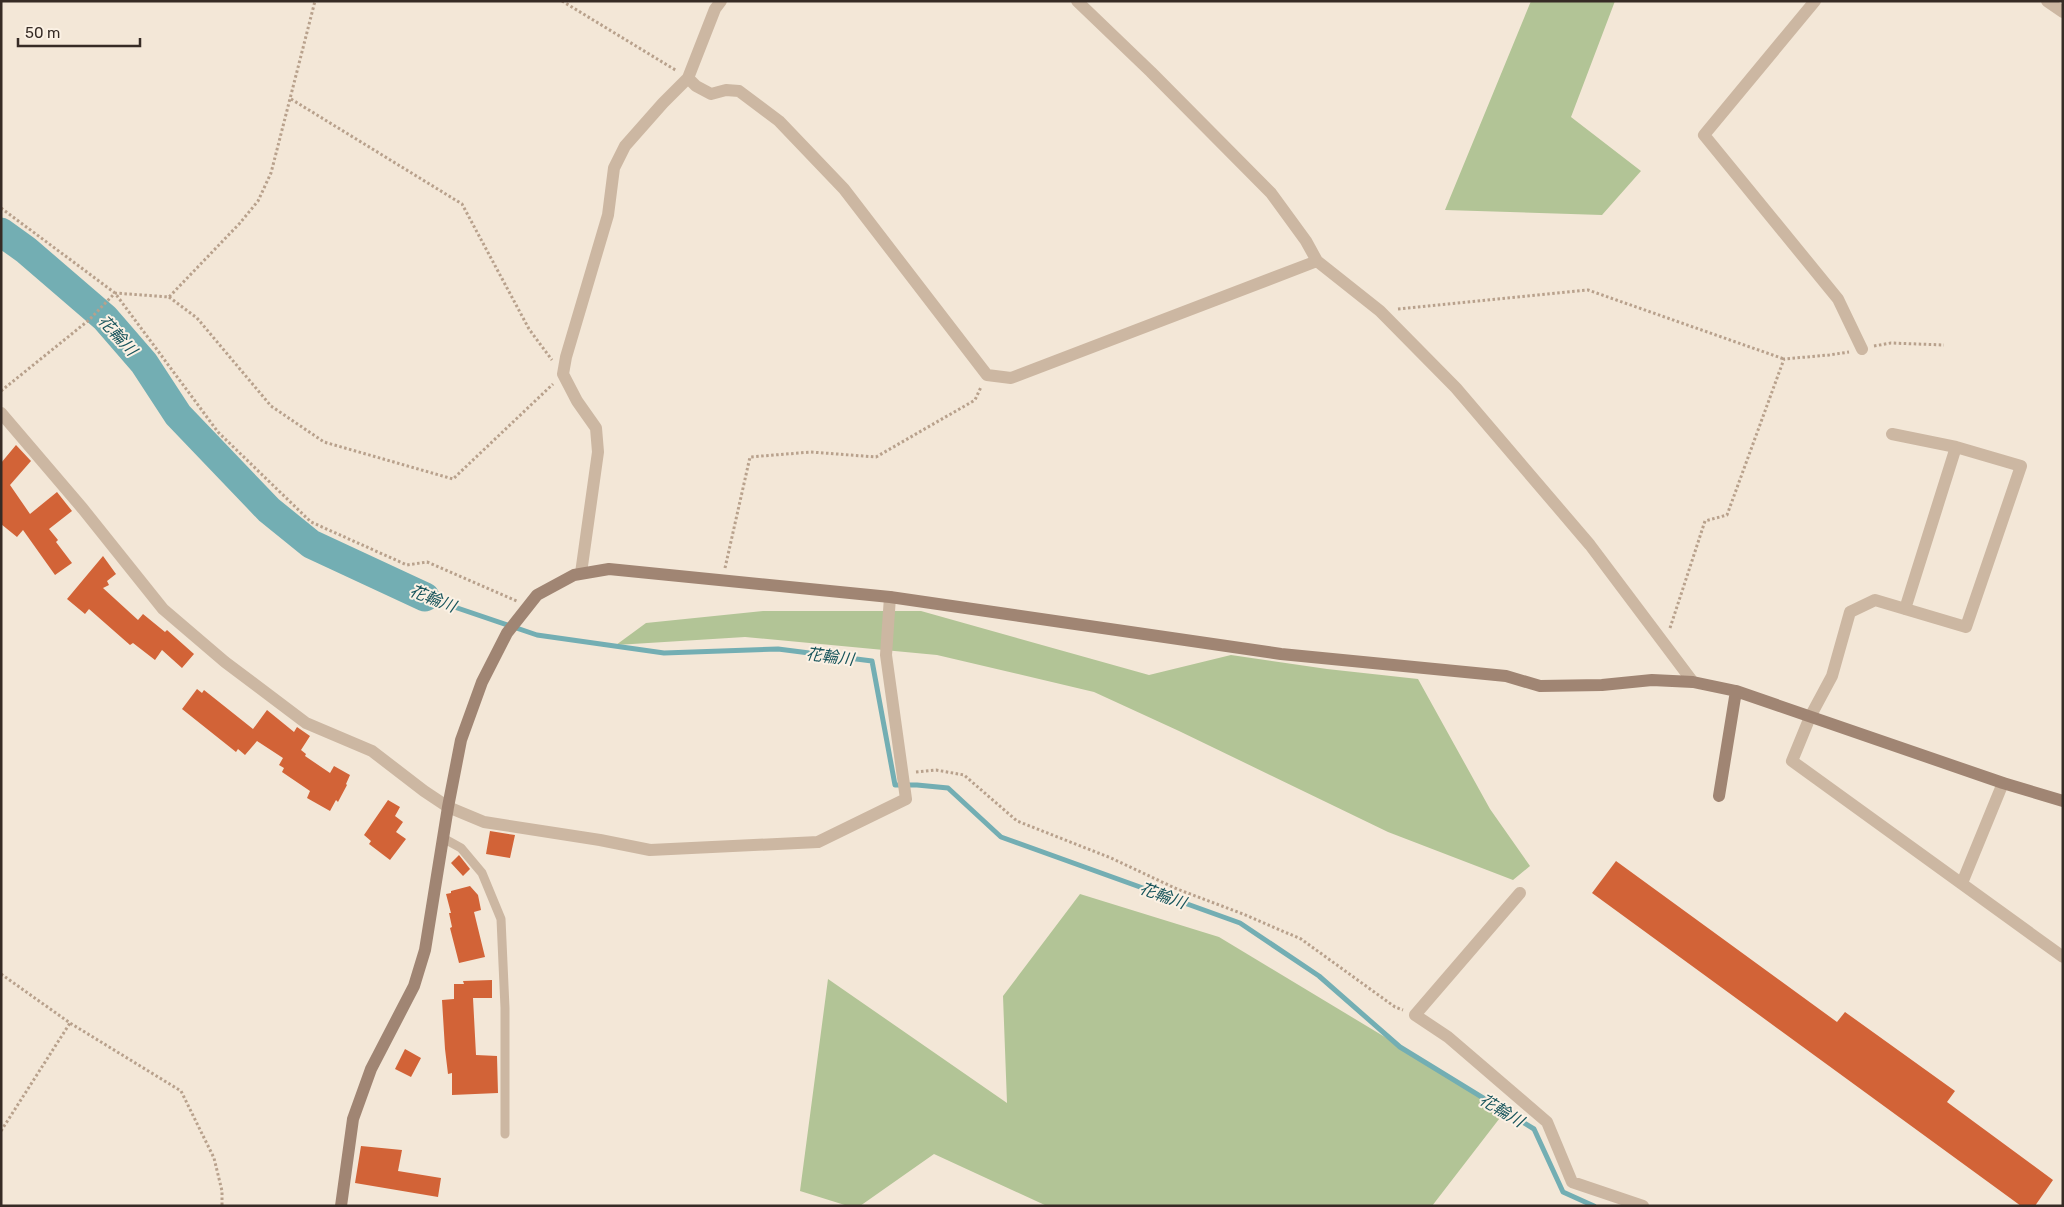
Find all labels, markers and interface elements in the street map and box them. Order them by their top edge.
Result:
scale bar [18,15,140,47]
text: 50 m [25,24,60,42]
water label: 花輪川 [94,311,142,361]
water label: 花輪川 [407,581,460,617]
water label: 花輪川 [805,644,857,669]
water label: 花輪川 [1137,878,1191,913]
water label: 花輪川 [1476,1090,1529,1132]

